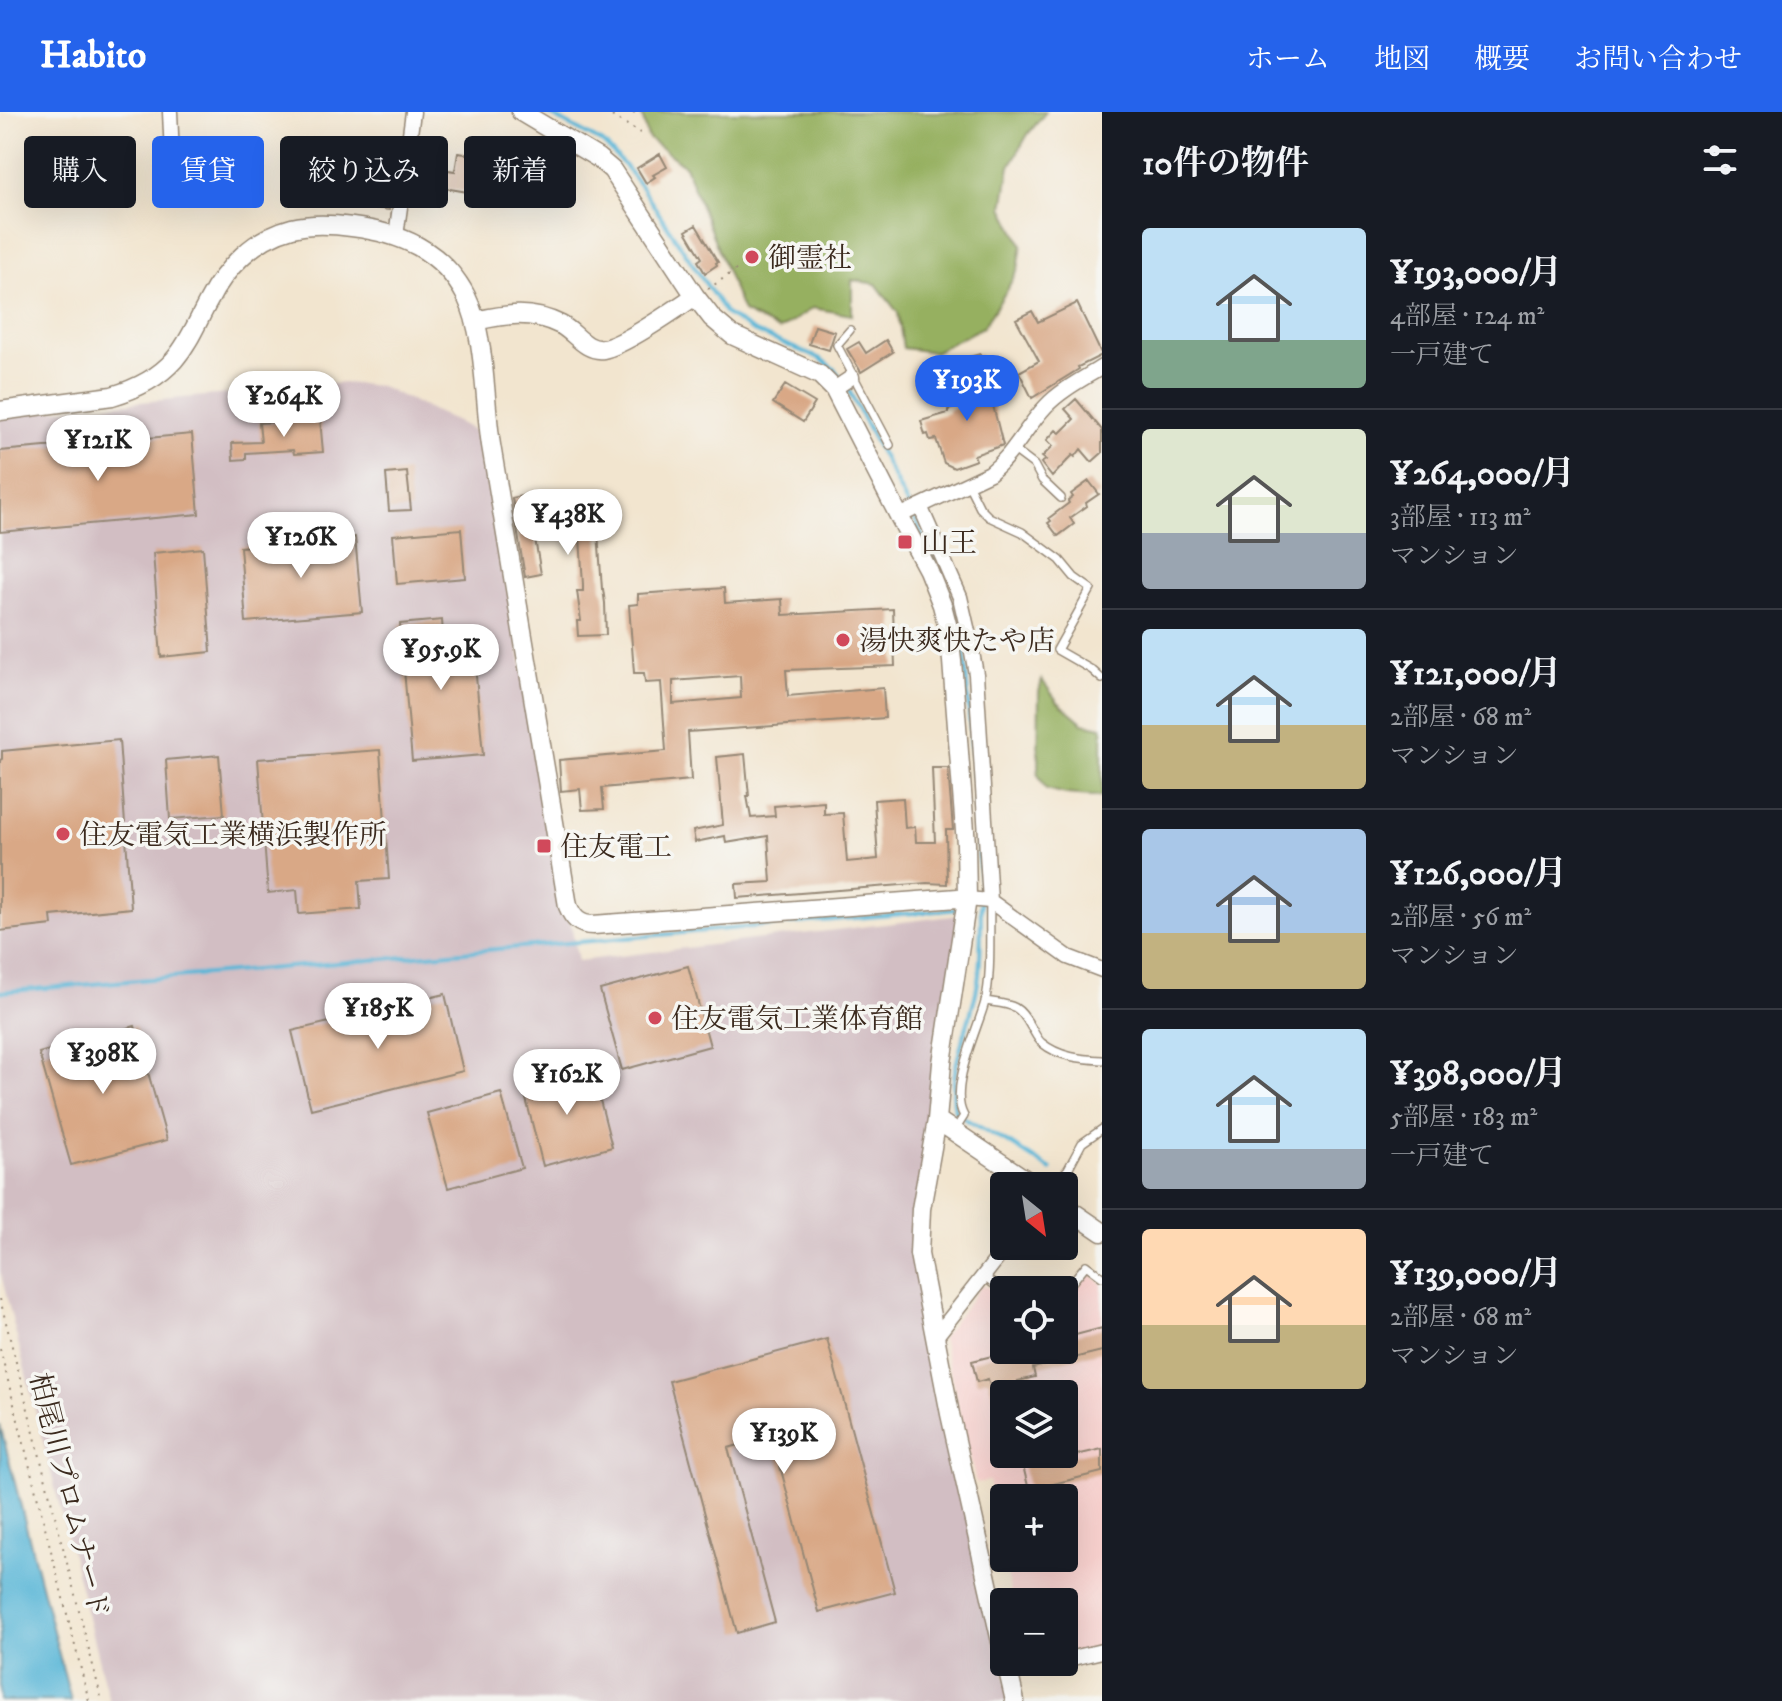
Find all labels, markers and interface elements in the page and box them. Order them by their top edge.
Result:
text: Habito [40,32,146,80]
text: ホーム [1246,42,1330,77]
text: 地図 [1374,42,1430,77]
text: 概要 [1474,42,1530,77]
text: お問い合わせ [1574,42,1742,77]
chip: 購入 [24,136,136,208]
chip: 賃貸 [152,136,264,208]
chip: 絞り込み [280,136,448,208]
chip: 新着 [464,136,576,208]
icon: filters [1698,138,1742,182]
text: 10件の物件 [1142,143,1309,185]
place label: 御霊社 [768,241,852,276]
marker: 御霊社 [743,248,761,266]
text: ¥193,000/月 [1390,252,1562,294]
icon: home [1206,260,1302,356]
text: 4部屋 · 124 m² [1390,300,1544,333]
text: 一戸建て [1390,339,1494,372]
pin: ¥193K [911,355,1023,423]
text: ¥193K [933,364,1001,397]
pin: ¥264K [228,371,340,439]
text: ¥264K [246,380,322,413]
pin: ¥121K [42,415,154,483]
text: ¥121K [64,424,132,457]
text: ¥264,000/月 [1390,453,1575,495]
icon: home [1206,461,1302,557]
pin: ¥438K [512,489,624,557]
text: ¥438K [531,498,605,531]
text: 3部屋 · 113 m² [1390,501,1531,534]
pin: ¥126K [245,512,357,580]
text: ¥126K [265,521,337,554]
place label: 山王 [921,526,977,561]
marker: 山王 [896,533,914,551]
text: マンション [1390,540,1519,573]
pin: ¥95.9K [376,624,506,692]
place label: 湯快爽快たや店 [859,624,1055,659]
marker: 湯快爽快たや店 [834,631,852,649]
text: ¥95.9K [401,633,481,666]
text: ¥121,000/月 [1390,653,1562,695]
icon: home [1206,661,1302,757]
text: 2部屋 · 68 m² [1390,701,1531,734]
text: マンション [1390,740,1519,773]
place label: 住友電気工業横浜製作所 [79,818,387,853]
marker: 住友電気工業横浜製作所 [54,825,72,843]
place label: 住友電工 [560,830,672,865]
marker: 住友電工 [535,837,553,855]
text: ¥126,000/月 [1390,853,1567,895]
icon: home [1206,861,1302,957]
text: 2部屋 · 56 m² [1390,901,1531,934]
text: マンション [1390,940,1519,973]
pin: ¥185K [322,983,434,1051]
text: ¥185K [342,992,414,1025]
place label: 住友電気工業体育館 [671,1002,923,1037]
marker: 住友電気工業体育館 [646,1009,664,1027]
pin: ¥398K [47,1028,159,1096]
text: ¥398K [67,1037,139,1070]
pin: ¥162K [511,1049,623,1117]
text: ¥398,000/月 [1390,1053,1567,1095]
text: ¥162K [531,1058,603,1091]
icon: home [1206,1061,1302,1157]
text: 5部屋 · 183 m² [1390,1101,1537,1134]
text: 一戸建て [1390,1140,1494,1173]
north arrow [990,1172,1078,1260]
map controls [990,1172,1078,1676]
text: ¥139,000/月 [1390,1253,1562,1295]
icon: home [1206,1261,1302,1357]
button: locate [990,1276,1078,1364]
text: 2部屋 · 68 m² [1390,1301,1531,1334]
text: マンション [1390,1340,1519,1373]
street label: 柏尾川プロムナード [21,1369,116,1622]
button: layers [990,1380,1078,1468]
pin: ¥139K [728,1408,840,1476]
text: ¥139K [750,1417,818,1450]
button: + [990,1484,1078,1572]
button: − [990,1588,1078,1676]

